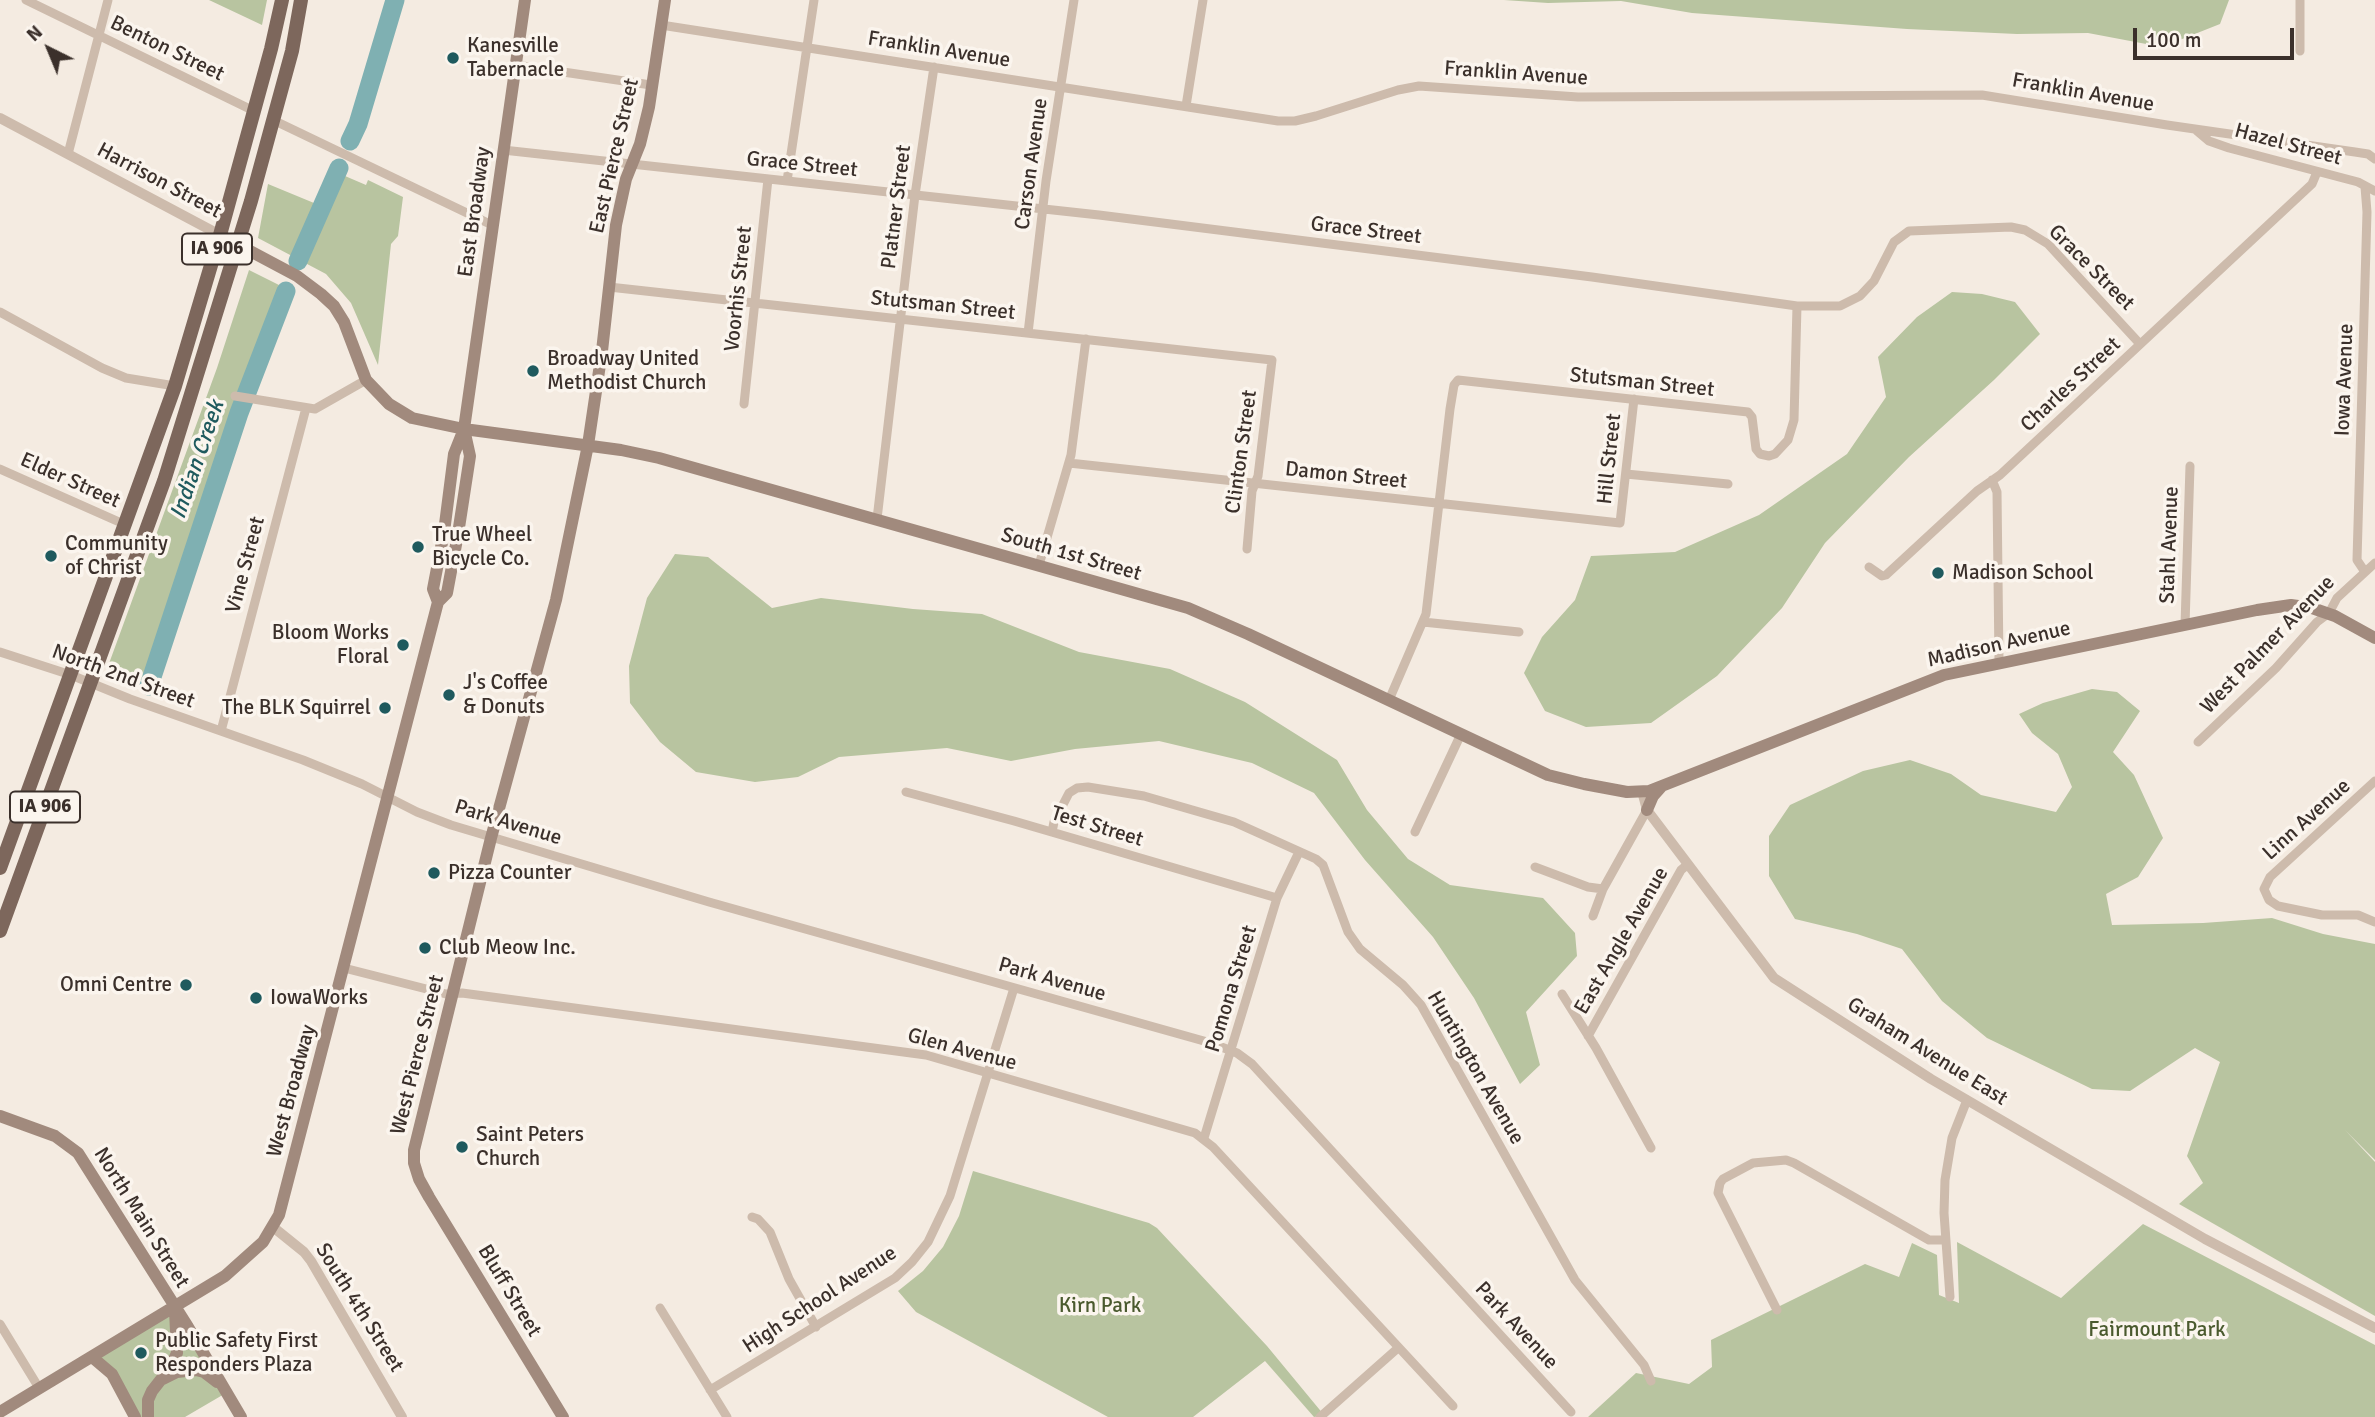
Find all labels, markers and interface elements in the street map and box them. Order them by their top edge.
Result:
street label: Benton Street [106,11,228,87]
north arrow [14,14,84,84]
scale bar [2137,14,2298,58]
text: N [22,20,48,47]
street label: Franklin Avenue [866,26,1012,74]
text: 100 m [2146,27,2201,53]
place label: Kanesville Tabernacle [467,33,564,83]
marker: Kanesville Tabernacle [445,50,461,66]
street label: Franklin Avenue [1443,56,1589,92]
street label: Franklin Avenue [2010,68,2156,118]
street label: East Pierce Street [585,76,645,236]
street label: Carson Avenue [1010,97,1054,231]
street label: Hazel Street [2232,119,2344,171]
street label: Harrison Street [93,138,225,224]
street label: Platner Street [877,143,917,271]
street label: East Broadway [453,145,497,279]
street label: Grace Street [745,147,859,183]
street label: Grace Street [1309,212,1423,250]
street label: Grace Street [2043,220,2139,316]
street label: Voorhis Street [720,225,758,353]
road number: IA 906 [182,233,252,264]
street label: Stutsman Street [869,286,1017,326]
street label: Iowa Avenue [2330,323,2360,437]
street label: Charles Street [2016,332,2126,438]
place label: Broadway United Methodist Church [547,346,706,396]
marker: Broadway United Methodist Church [525,363,541,379]
street label: Stutsman Street [1568,363,1716,403]
street label: Clinton Street [1221,388,1263,516]
water label: Indian Creek [165,397,231,523]
street label: Hill Street [1593,412,1627,506]
street label: Elder Street [16,448,124,514]
street label: Damon Street [1284,457,1408,495]
street label: Stahl Avenue [2155,486,2185,604]
street label: Vine Street [221,514,271,616]
place label: True Wheel Bicycle Co. [432,522,532,572]
street label: South 1st Street [998,523,1144,587]
place label: Community of Christ [65,531,168,581]
marker: True Wheel Bicycle Co. [410,539,426,555]
marker: Community of Christ [43,548,59,564]
place label: Madison School [1952,560,2093,586]
marker: Madison School [1930,565,1946,581]
street label: West Palmer Avenue [2196,571,2340,719]
street label: Madison Avenue [1925,616,2073,674]
place label: Bloom Works Floral [272,620,389,670]
marker: Bloom Works Floral [395,637,411,653]
street label: North 2nd Street [48,640,198,714]
place label: J's Coffee & Donuts [463,670,548,720]
marker: J's Coffee & Donuts [441,687,457,703]
place label: The BLK Squirrel [222,695,371,721]
marker: The BLK Squirrel [377,700,393,716]
street label: Linn Avenue [2258,774,2356,866]
road number: IA 906 [10,792,80,822]
street label: Park Avenue [451,795,565,851]
street label: Test Street [1048,801,1146,853]
place label: Pizza Counter [448,860,571,886]
street label: East Angle Avenue [1570,863,1674,1019]
marker: Pizza Counter [426,865,442,881]
street label: Pomona Street [1201,923,1263,1055]
place label: Club Meow Inc. [439,935,576,961]
marker: Club Meow Inc. [417,940,433,956]
street label: Park Avenue [995,953,1109,1007]
place label: Omni Centre [60,972,172,998]
street label: West Pierce Street [386,973,450,1137]
marker: Omni Centre [178,977,194,993]
place label: IowaWorks [270,985,368,1011]
street label: Huntington Avenue [1421,987,1529,1149]
marker: IowaWorks [248,990,264,1006]
street label: Graham Avenue East [1842,992,2012,1112]
street label: West Broadway [262,1022,322,1160]
street label: Glen Avenue [905,1023,1019,1077]
place label: Saint Peters Church [476,1122,584,1172]
marker: Saint Peters Church [454,1139,470,1155]
street label: North Main Street [88,1143,194,1293]
street label: South 4th Street [309,1239,409,1377]
street label: Bluff Street [472,1240,546,1342]
street label: High School Avenue [738,1241,902,1359]
street label: Park Avenue [1469,1277,1563,1375]
park label: Kirn Park [1059,1293,1141,1319]
park label: Fairmount Park [2088,1317,2226,1343]
place label: Public Safety First Responders Plaza [155,1328,318,1378]
marker: Public Safety First Responders Plaza [133,1345,149,1361]

